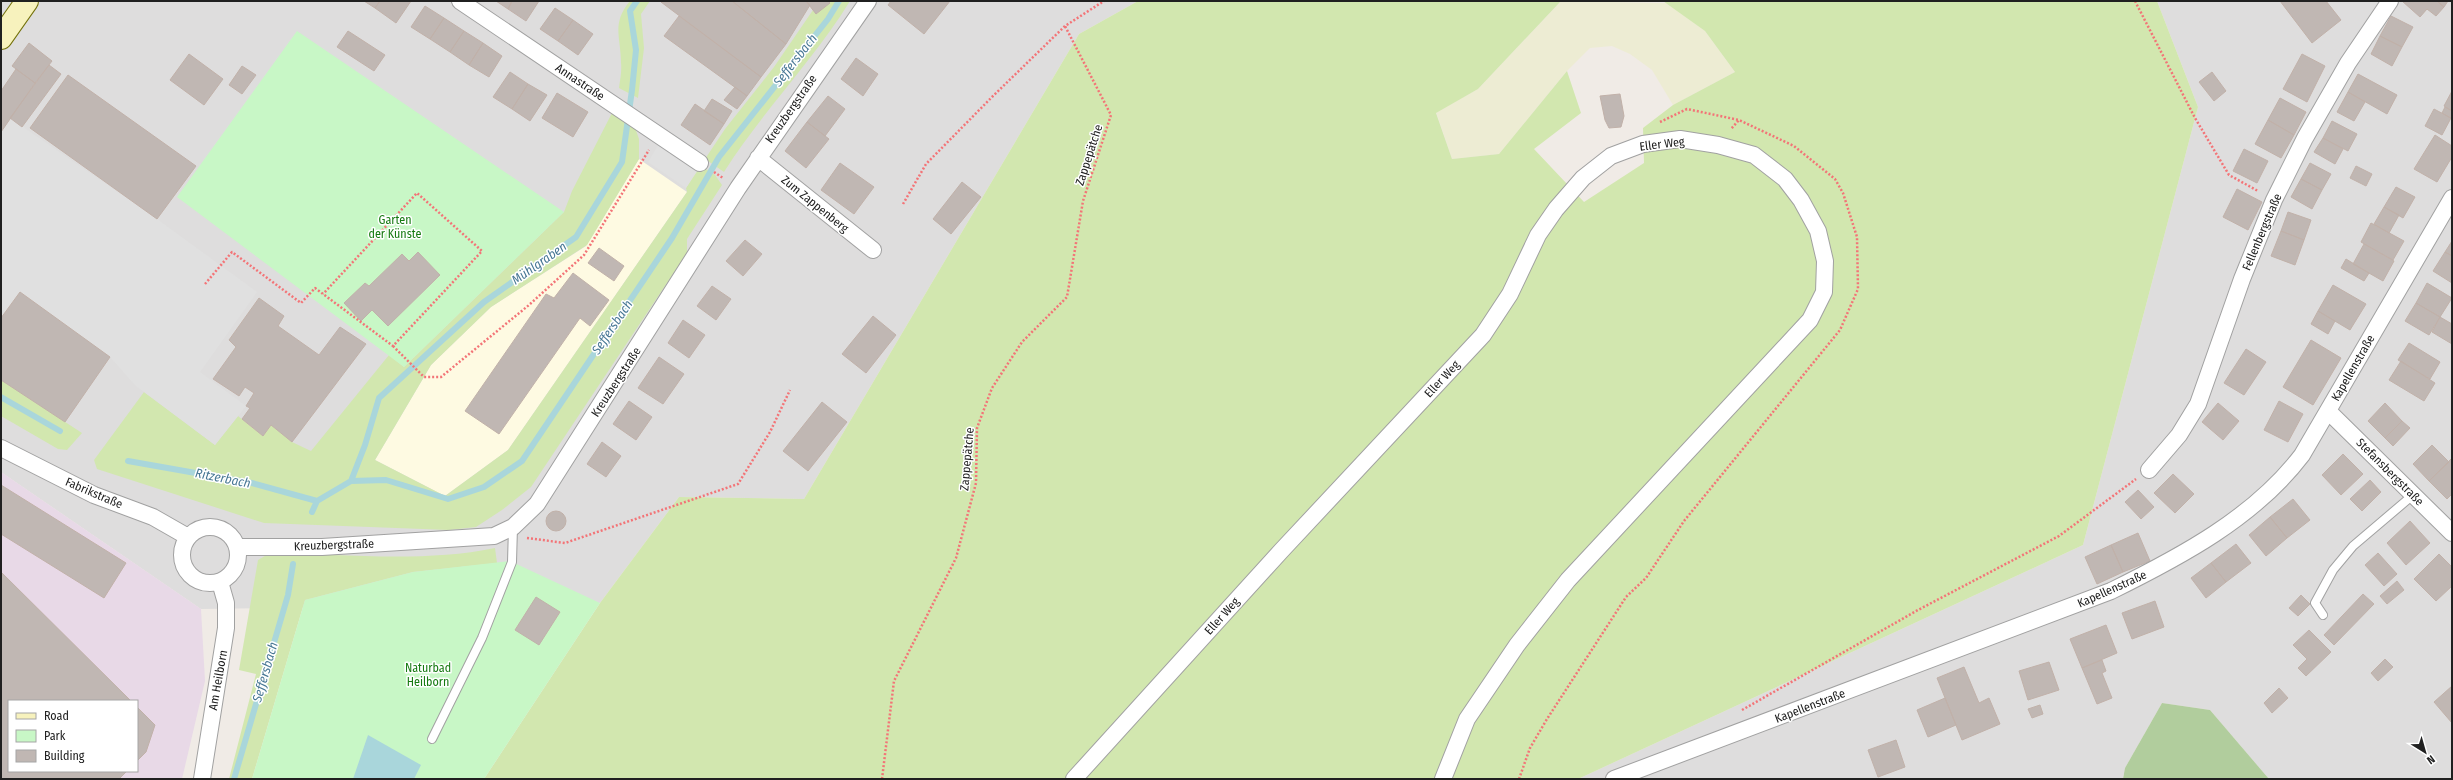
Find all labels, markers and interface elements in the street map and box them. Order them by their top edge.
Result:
water label: Seffersbach [769,31,820,90]
street label: Annastraße [553,61,607,103]
street label: Kreuzbergstraße [762,72,820,146]
street label: Zappepätche [1073,123,1105,187]
street label: Eller Weg [1639,134,1686,154]
street label: Zum Zappenberg [779,173,852,236]
street label: Fellenbergstraße [2239,191,2285,273]
park label: Garten der Künste [368,213,422,241]
water label: Mühlgraben [509,239,569,287]
water label: Seffersbach [588,297,636,358]
street label: Kapellenstraße [2328,332,2378,404]
street label: Kreuzbergstraße [588,345,644,419]
street label: Eller Weg [1421,357,1463,400]
street label: Zappepätche [957,427,977,491]
street label: Stefansbergstraße [2353,435,2427,509]
water label: Ritzerbach [194,465,252,491]
street label: Fabrikstraße [63,475,125,511]
street label: Kreuzbergstraße [294,537,374,553]
street label: Kapellenstraße [2075,568,2149,610]
street label: Eller Weg [1202,594,1243,637]
water label: Seffersbach [249,640,281,705]
street label: Am Heilborn [206,649,230,711]
park label: Naturbad Heilborn [405,661,451,689]
street label: Kapellenstraße [1773,686,1847,726]
legend [8,700,138,772]
text: Road [44,709,69,723]
text: Park [44,729,66,743]
north arrow [2405,732,2445,772]
text: Building [44,749,85,763]
text: N [2424,752,2437,767]

